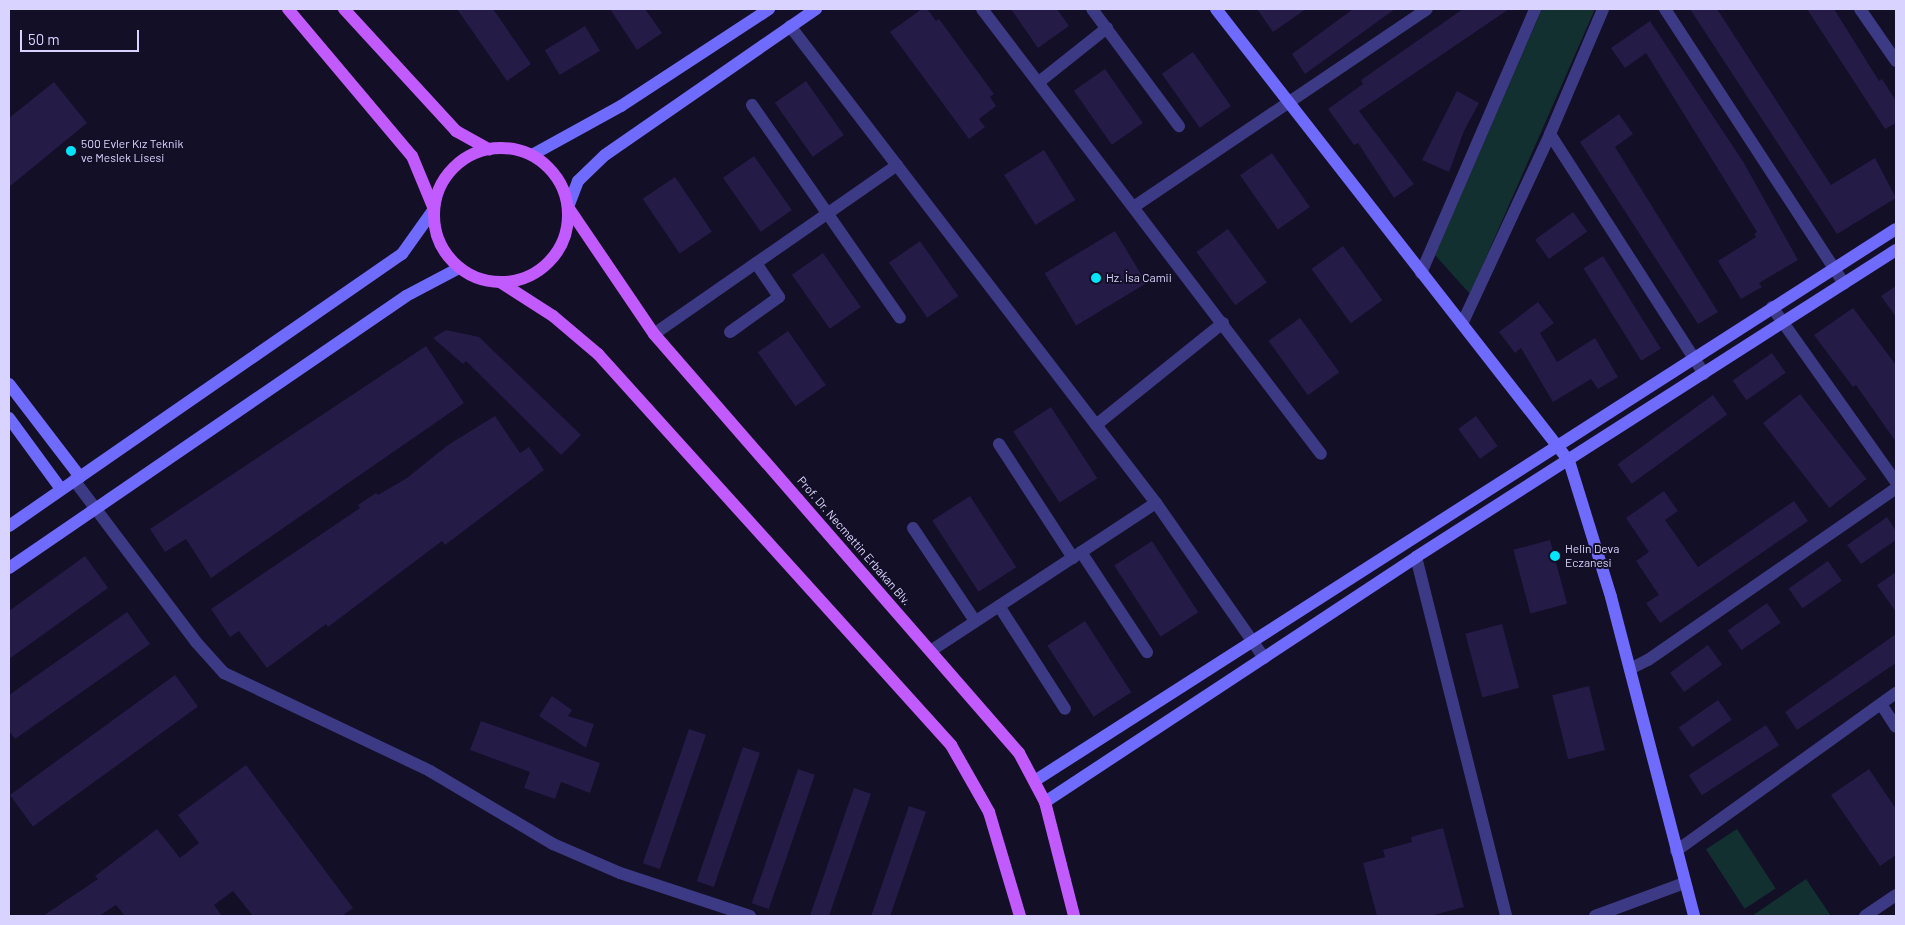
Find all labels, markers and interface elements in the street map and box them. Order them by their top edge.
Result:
scale bar [22,20,141,52]
text: 50 m [28,30,60,48]
place label: 500 Evler Kız Teknik ve Meslek Lisesi [81,137,184,165]
marker: 500 Evler Kız Teknik ve Meslek Lisesi [65,145,77,157]
place label: Hz. İsa Camii [1106,271,1172,285]
marker: Hz. İsa Camii [1090,272,1102,284]
street label: Prof. Dr. Necmettin Erbakan Blv. [794,474,914,608]
place label: Helin Deva Eczanesi [1565,542,1619,570]
marker: Helin Deva Eczanesi [1549,550,1561,562]

